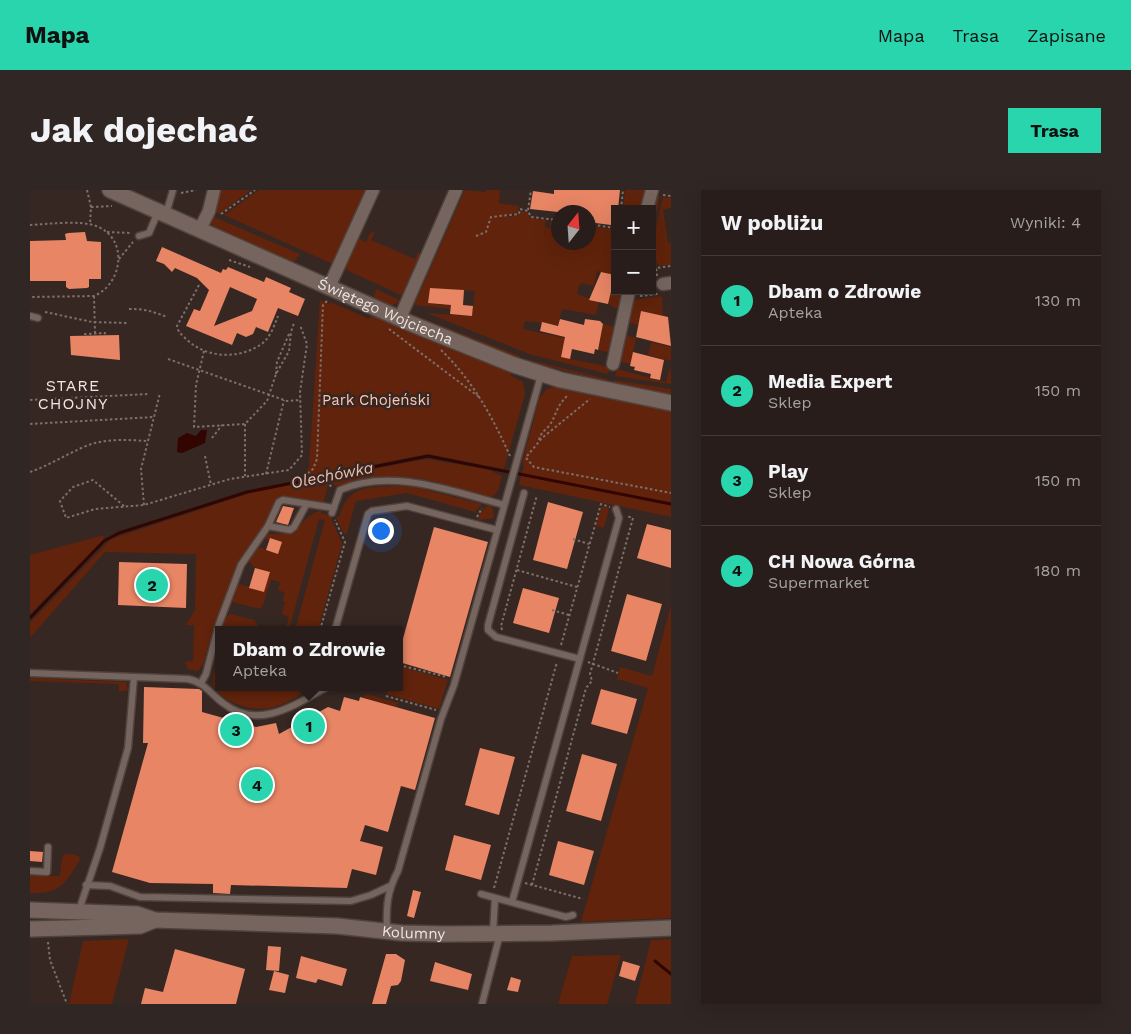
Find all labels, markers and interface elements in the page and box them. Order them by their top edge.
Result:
text: Mapa [25,21,90,49]
text: Mapa [878,25,925,46]
text: Trasa [953,25,999,46]
text: Zapisane [1027,25,1106,46]
button: Trasa [1008,108,1101,153]
text: Jak dojechać [30,109,258,151]
north arrow [551,205,596,250]
map controls [611,205,656,295]
button: + [611,205,656,250]
text: W pobliżu [721,210,823,235]
text: Wyniki: 4 [1010,213,1081,232]
button: − [611,250,656,295]
street label: Świętego Wojciecha [315,273,456,349]
text: Dbam o Zdrowie [768,280,921,303]
text: 1 [734,291,740,310]
text: 130 m [1035,291,1081,310]
text: Apteka [768,303,822,322]
text: Media Expert [768,370,892,393]
district label: STARE CHOJNY [38,376,108,413]
text: 2 [732,381,742,400]
text: 150 m [1035,381,1081,400]
park label: Park Chojeński [322,391,430,409]
text: Sklep [768,393,812,412]
water label: Olechówka [289,458,375,492]
text: Play [768,460,808,483]
text: 3 [732,471,742,490]
text: 150 m [1035,471,1081,490]
text: Sklep [768,483,812,502]
your location [368,518,394,544]
text: CH Nowa Górna [768,550,915,573]
text: 4 [732,561,742,580]
text: 180 m [1034,561,1081,580]
pin: 2 [136,566,168,604]
text: Supermarket [768,573,869,592]
popup [215,626,403,691]
text: Dbam o Zdrowie [232,638,386,661]
text: Apteka [232,661,287,680]
pin: 1 [293,707,325,745]
pin: 3 [220,711,252,749]
pin: 4 [241,766,273,804]
street label: Kolumny [381,922,446,943]

